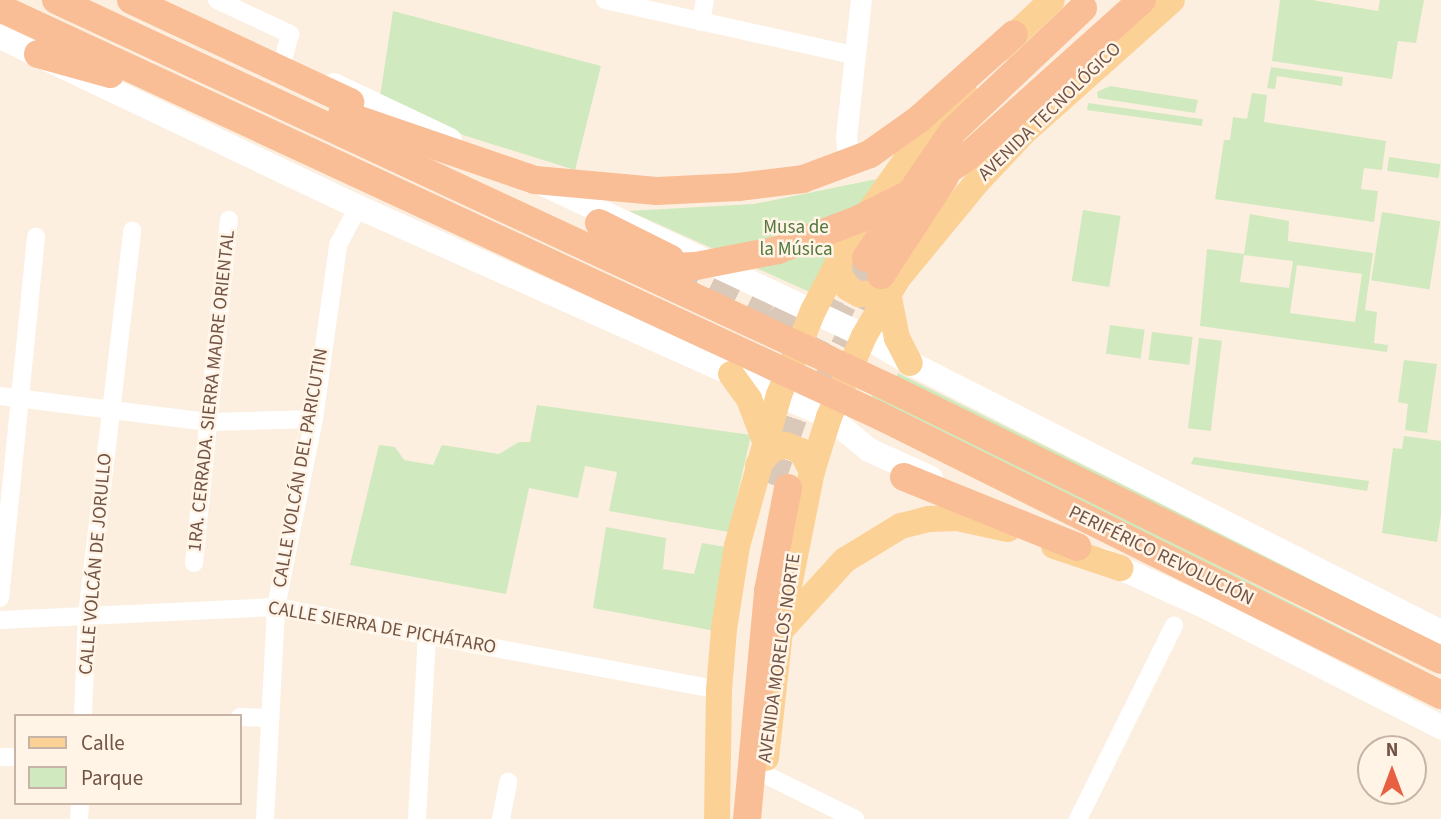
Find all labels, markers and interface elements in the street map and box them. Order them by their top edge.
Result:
street label: AVENIDA TECNOLÓGICO [974,38,1126,186]
park label: Musa de la Música [759,217,833,261]
street label: 1RA. CERRADA. SIERRA MADRE ORIENTAL [184,229,240,553]
street label: CALLE VOLCÁN DEL PARICUTIN [269,347,333,589]
street label: CALLE VOLCÁN DE JORULLO [75,452,117,676]
street label: PERIFÉRICO REVOLUCIÓN [1065,501,1257,611]
street label: AVENIDA MORELOS NORTE [754,552,806,764]
street label: CALLE SIERRA DE PICHÁTARO [266,597,498,659]
legend [14,714,242,805]
text: Calle [81,728,125,758]
north arrow [1357,735,1427,805]
text: N [1386,737,1398,764]
text: Parque [81,763,143,793]

